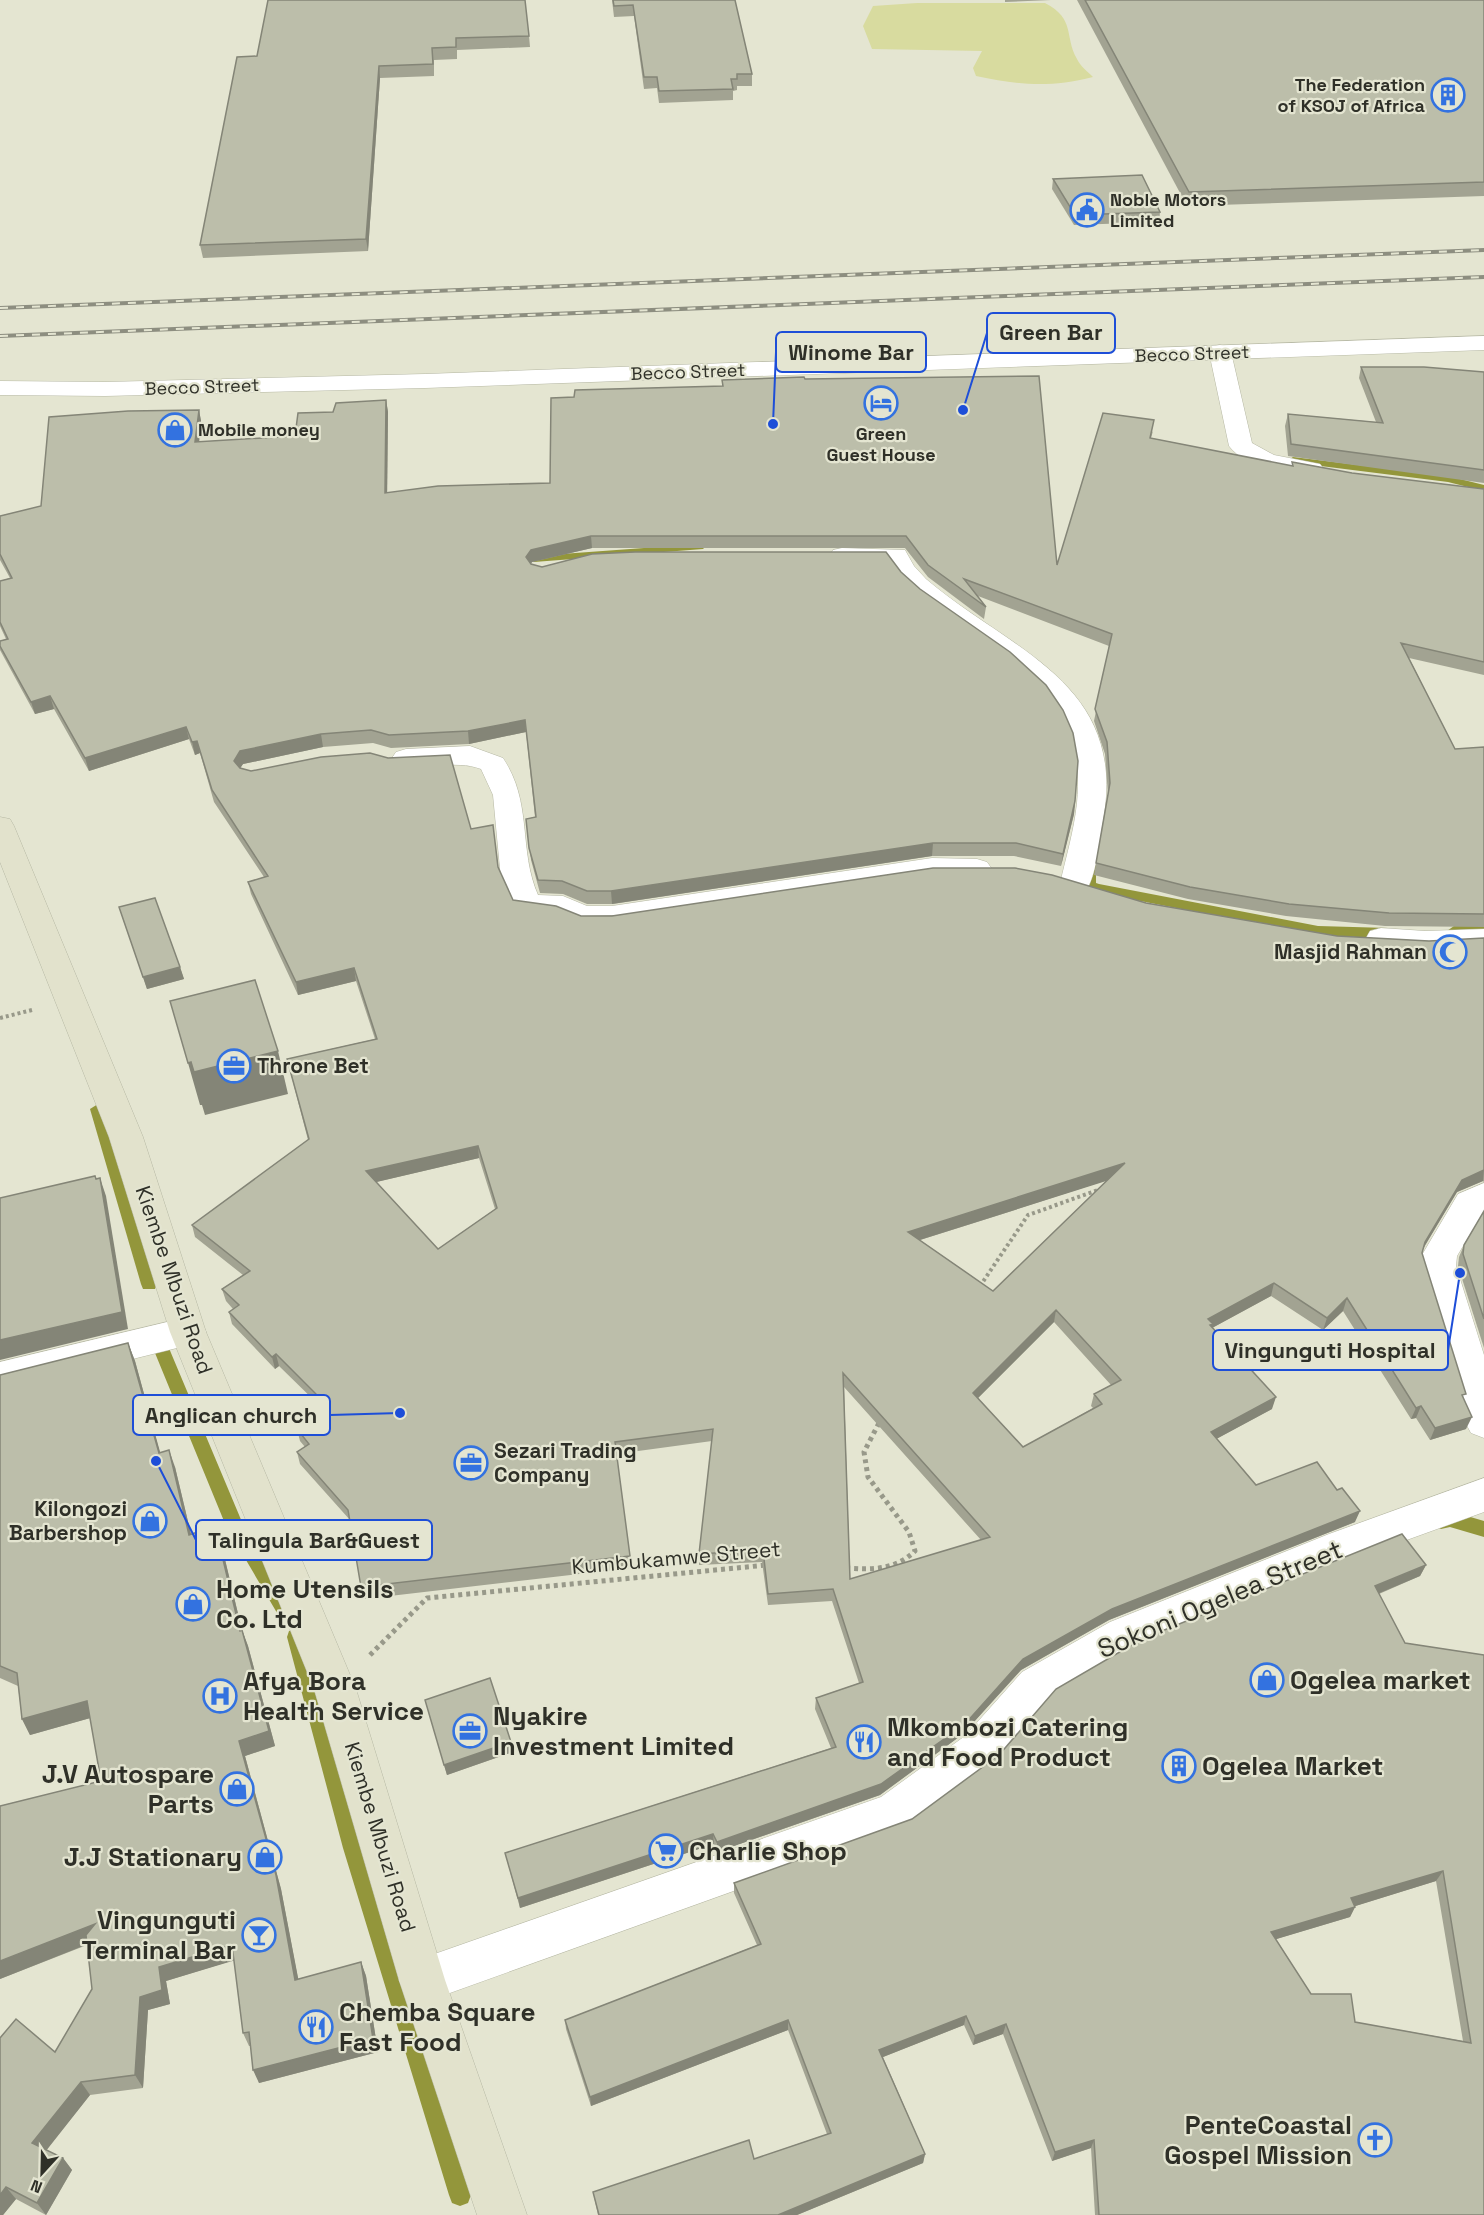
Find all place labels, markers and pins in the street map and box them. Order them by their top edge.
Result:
place label: The Federation of KSOJ of Africa [1278,73,1426,117]
building icon: The Federation of KSOJ of Africa [1430,77,1466,113]
place label: Noble Motors Limited [1110,188,1226,232]
public building icon: Noble Motors Limited [1069,192,1105,228]
callout: Green Bar [987,313,1115,353]
callout: Winome Bar [776,332,926,372]
hotel icon: Green Guest House [863,385,899,421]
shop icon: Mobile money [157,412,193,448]
place label: Mobile money [198,418,320,441]
place label: Green Guest House [826,422,936,466]
mosque icon: Masjid Rahman [1432,934,1468,970]
place label: Masjid Rahman [1274,938,1427,965]
office icon: Throne Bet [216,1048,252,1084]
place label: Throne Bet [257,1052,369,1079]
callout: Vingunguti Hospital [1213,1330,1448,1370]
callout: Anglican church [133,1395,330,1435]
place label: Sezari Trading Company [494,1437,637,1488]
office icon: Sezari Trading Company [453,1445,489,1481]
place label: Kilongozi Barbershop [9,1495,127,1546]
shop icon: Kilongozi Barbershop [132,1503,168,1539]
callout: Talingula Bar&Guest [196,1520,432,1560]
place label: Home Utensils Co. Ltd [216,1572,394,1636]
shop icon: Home Utensils Co. Ltd [175,1586,211,1622]
shop icon: Ogelea market [1249,1662,1285,1698]
place label: Ogelea market [1290,1663,1471,1697]
place label: Afya Bora Health Service [243,1664,424,1728]
hospital icon: Afya Bora Health Service [202,1678,238,1714]
place label: Nyakire Investment Limited [493,1699,734,1763]
place label: Mkombozi Catering and Food Product [887,1710,1128,1774]
office icon: Nyakire Investment Limited [452,1713,488,1749]
restaurant icon: Mkombozi Catering and Food Product [846,1724,882,1760]
building icon: Ogelea Market [1161,1748,1197,1784]
place label: Ogelea Market [1202,1749,1383,1783]
place label: J.V Autospare Parts [42,1757,214,1821]
shop icon: J.V Autospare Parts [219,1771,255,1807]
supermarket icon: Charlie Shop [648,1833,684,1869]
place label: Charlie Shop [689,1834,847,1868]
shop icon: J.J Stationary [247,1839,283,1875]
place label: J.J Stationary [64,1840,242,1874]
place label: Vingunguti Terminal Bar [82,1903,236,1967]
bar icon: Vingunguti Terminal Bar [241,1917,277,1953]
place label: Chemba Square Fast Food [339,1995,535,2059]
restaurant icon: Chemba Square Fast Food [298,2009,334,2045]
place label: PenteCoastal Gospel Mission [1164,2108,1352,2172]
church icon: PenteCoastal Gospel Mission [1357,2122,1393,2158]

